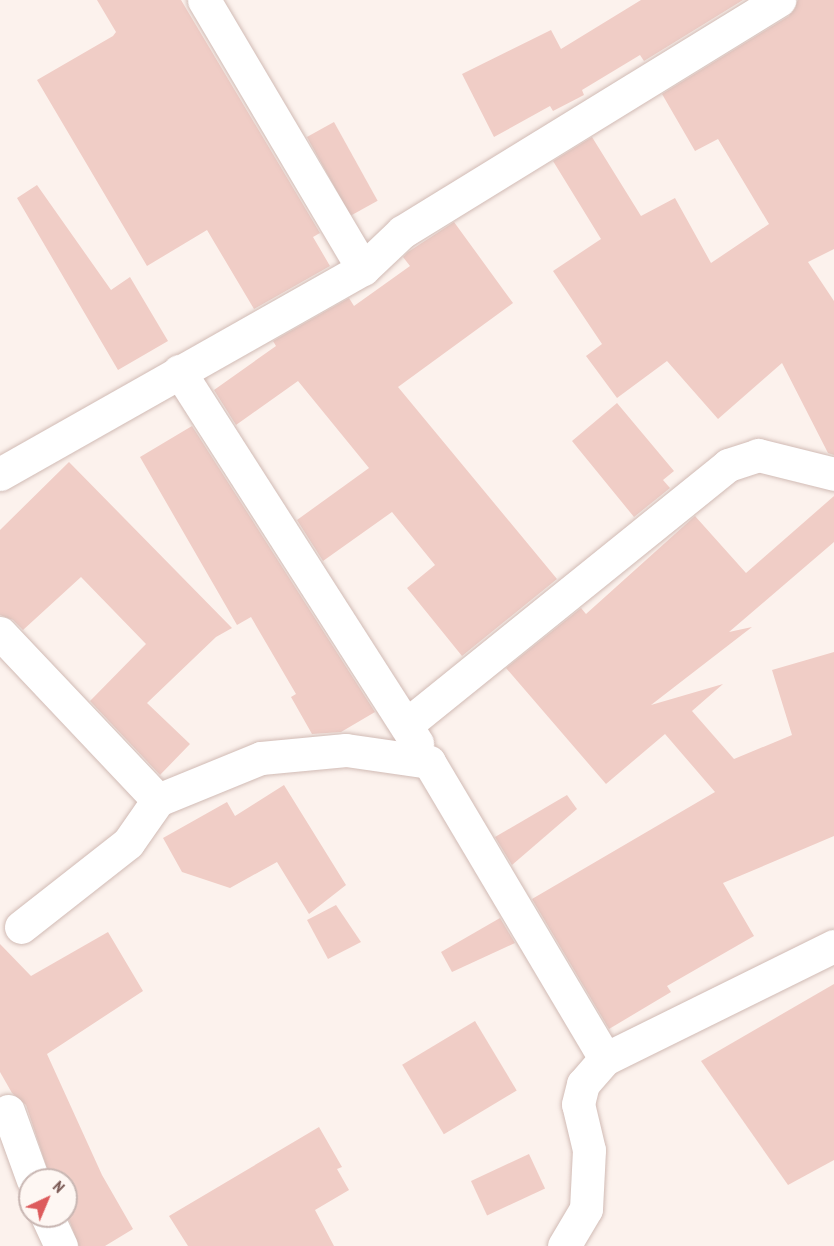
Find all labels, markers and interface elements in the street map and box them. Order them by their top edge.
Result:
north arrow [18,1168,78,1228]
text: N [49,1176,69,1197]

